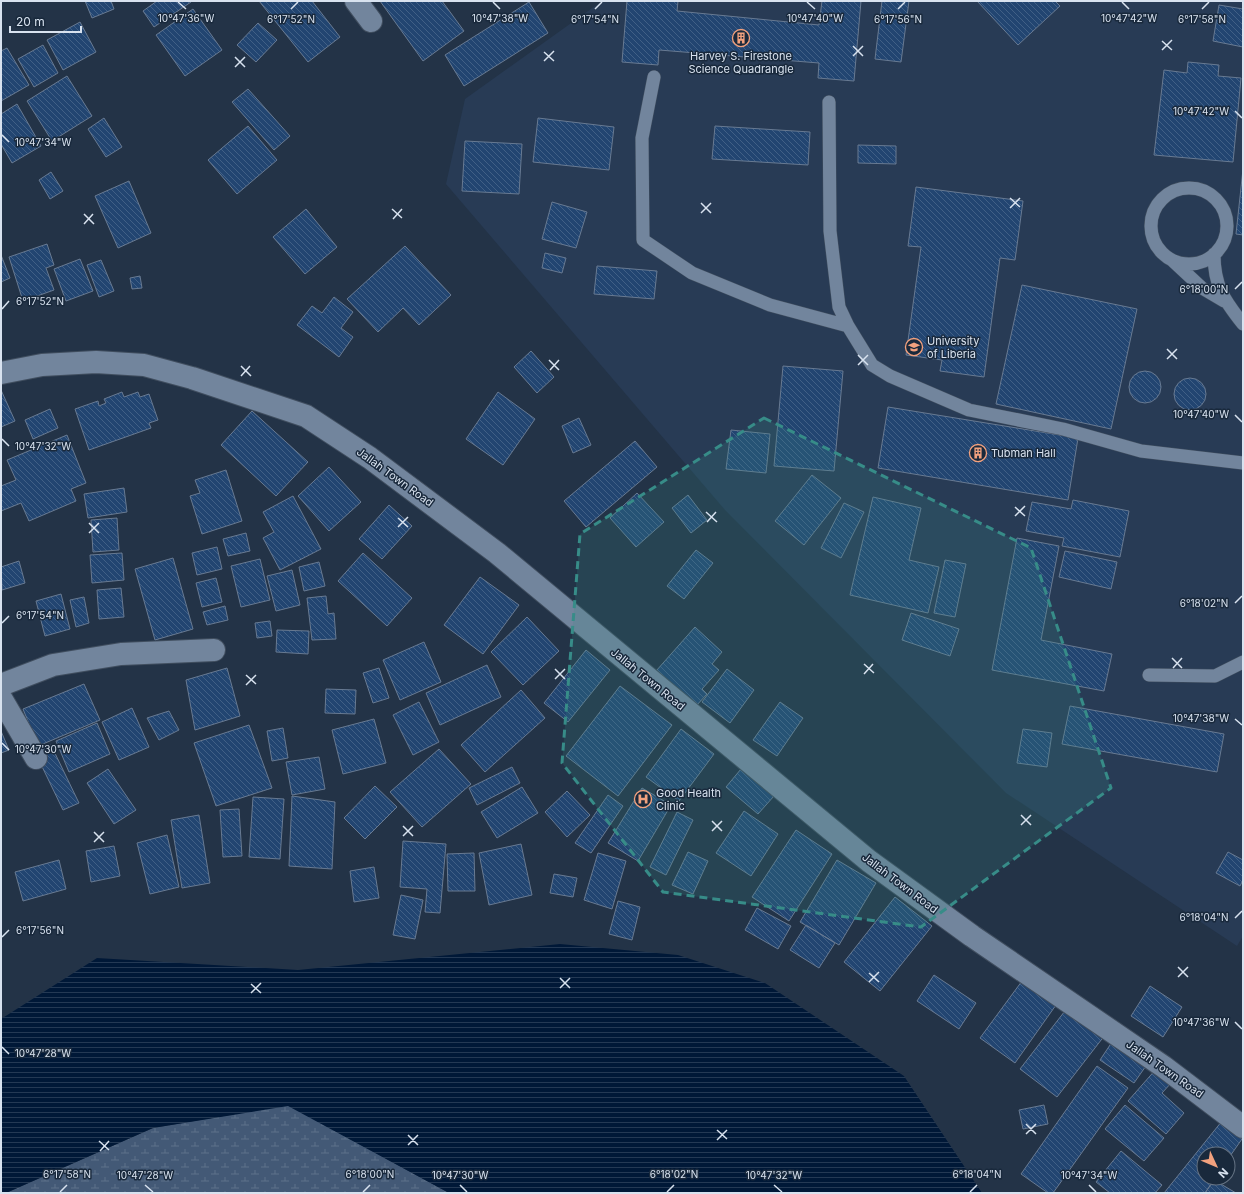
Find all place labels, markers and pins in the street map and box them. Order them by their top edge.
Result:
building icon: Harvey S. Firestone Science Quadrangle [731,28,751,48]
place label: Harvey S. Firestone Science Quadrangle [688,49,794,76]
place label: University of Liberia [927,334,979,361]
school or university icon: University of Liberia [904,337,924,357]
building icon: Tubman Hall [968,443,988,463]
place label: Tubman Hall [991,446,1056,460]
place label: Good Health Clinic [656,786,721,813]
hospital icon: Good Health Clinic [633,789,653,809]

